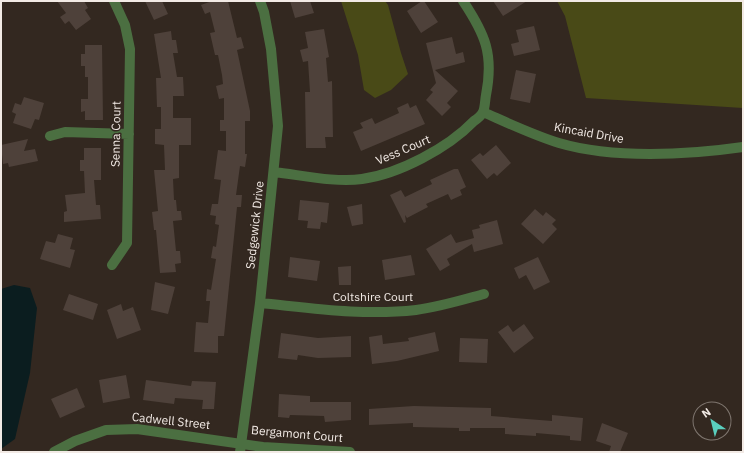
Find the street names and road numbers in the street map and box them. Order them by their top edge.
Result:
street label: Senna Court [107,101,124,167]
street label: Kincaid Drive [553,119,626,146]
street label: Vess Court [373,131,432,168]
street label: Sedgewick Drive [242,180,267,270]
street label: Coltshire Court [333,289,413,304]
street label: Cadwell Street [131,409,211,432]
street label: Bergamont Court [251,422,344,445]

